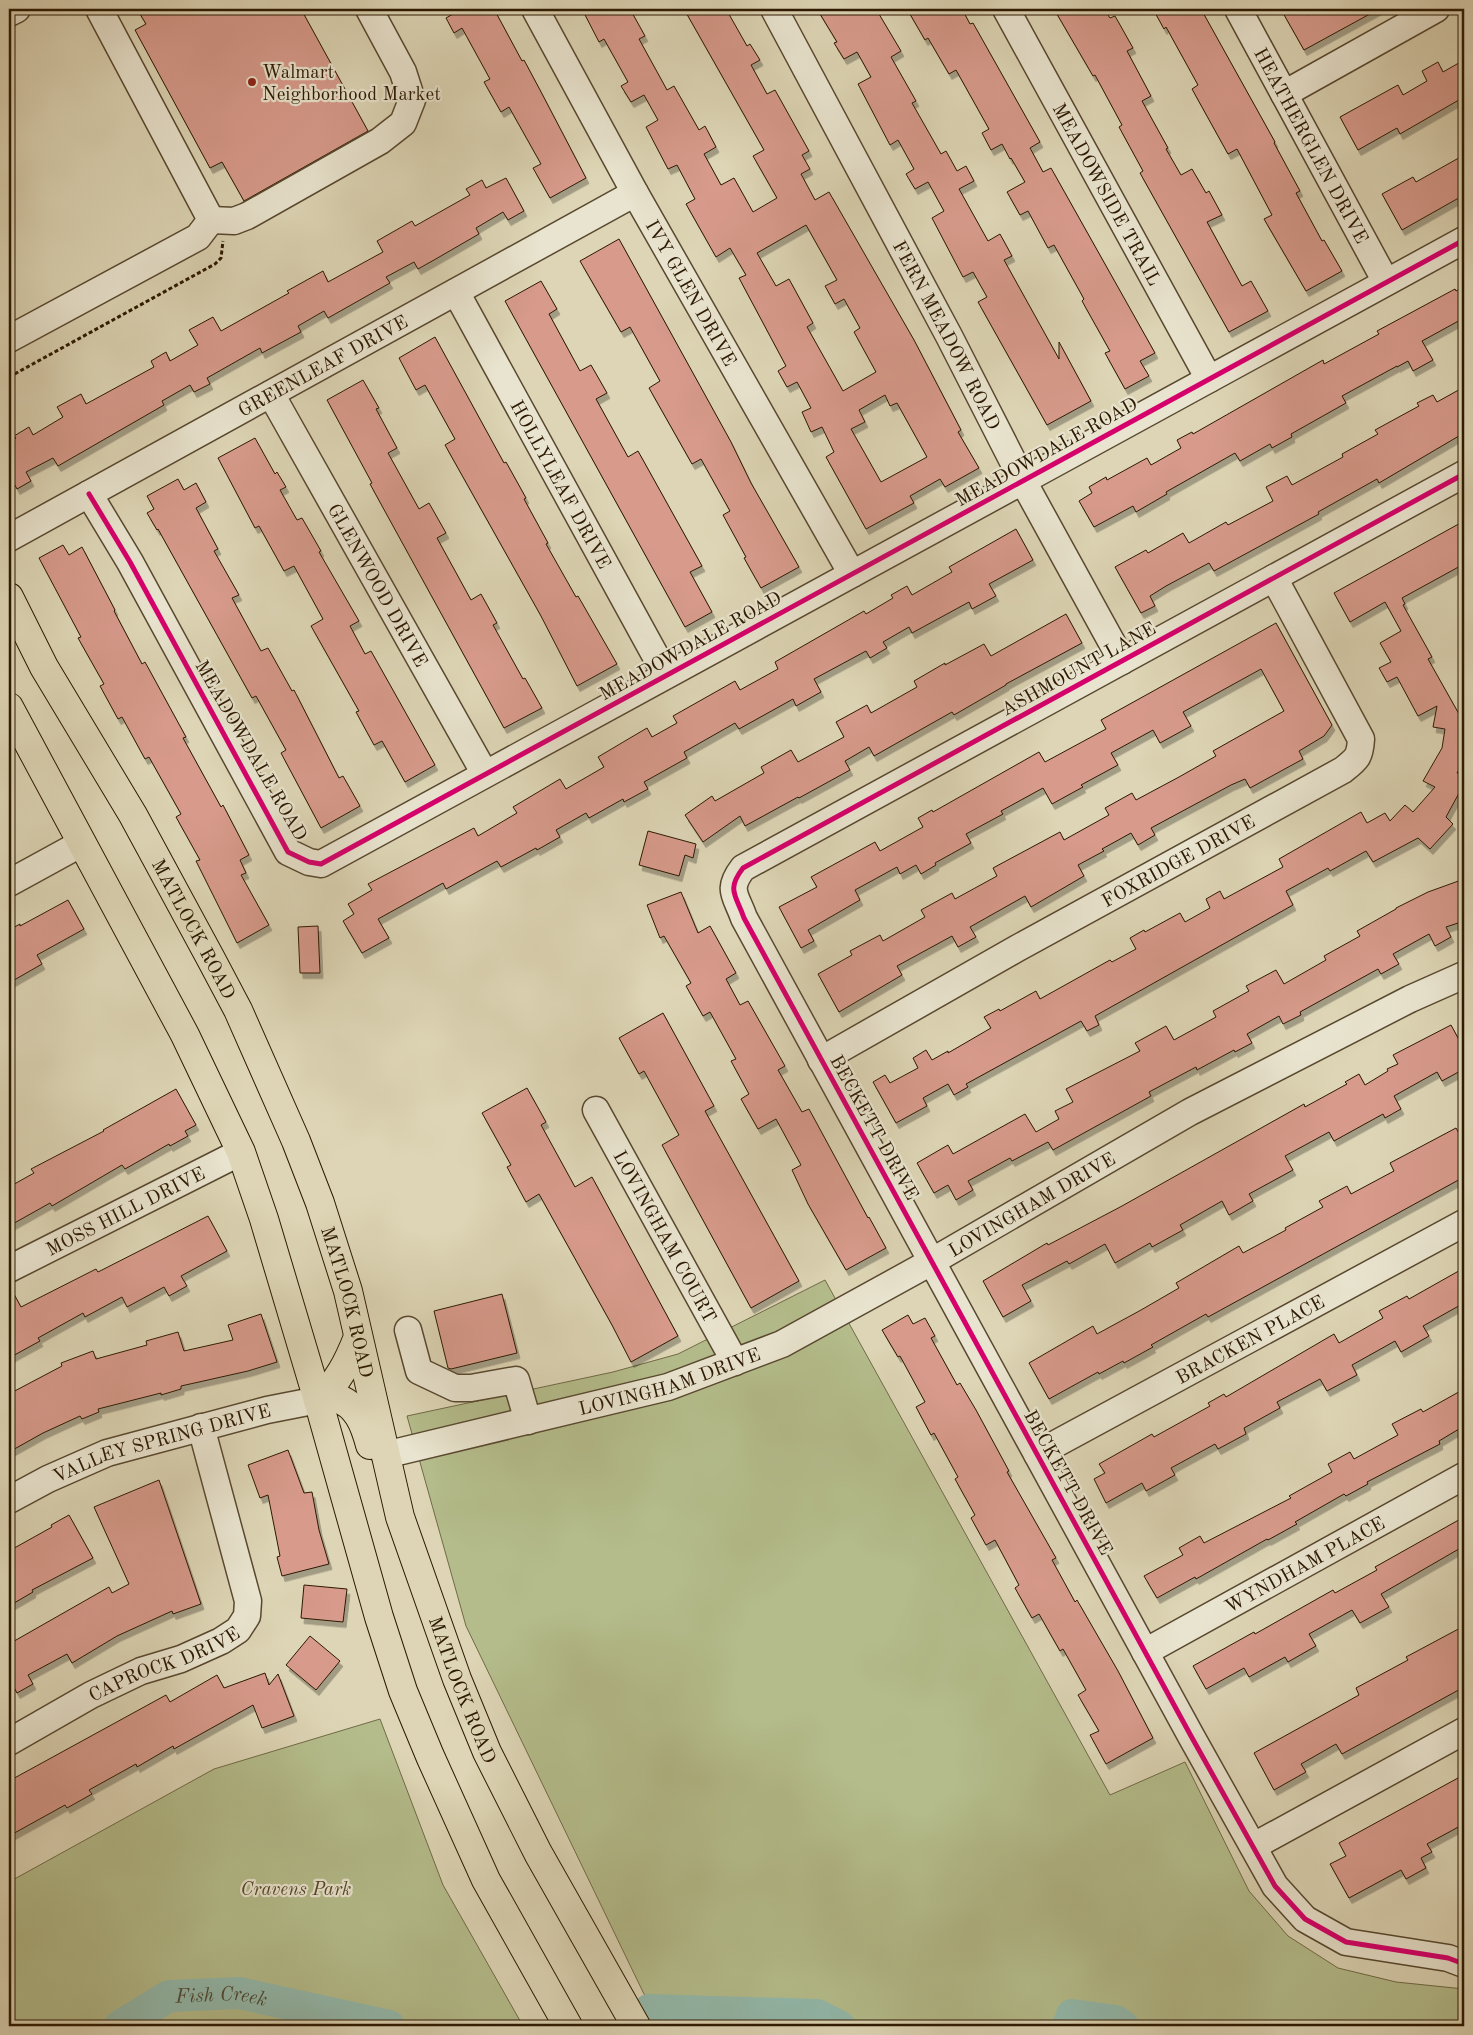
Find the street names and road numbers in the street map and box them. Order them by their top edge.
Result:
street label: HEATHERGLEN DRIVE [1249,45,1370,247]
street label: MEADOWSIDE TRAIL [1048,101,1163,290]
street label: IVY GLEN DRIVE [641,218,739,370]
street label: FERN MEADOW ROAD [888,238,1002,434]
street label: GREENLEAF DRIVE [236,313,412,422]
street label: MEADOWDALE ROAD [953,395,1141,511]
street label: HOLLYLEAF DRIVE [505,398,613,573]
street label: GLENWOOD DRIVE [323,501,430,671]
street label: MEADOWDALE ROAD [597,589,785,705]
street label: ASHMOUNT LANE [999,620,1160,720]
street label: MEADOWDALE ROAD [190,658,309,845]
street label: FOXRIDGE DRIVE [1099,813,1259,912]
street label: MATLOCK ROAD [147,857,237,1003]
street label: BECKETT DRIVE [825,1053,921,1204]
street label: LOVINGHAM COURT [608,1148,718,1327]
street label: LOVINGHAM DRIVE [946,1150,1119,1262]
street label: MOSS HILL DRIVE [44,1165,209,1261]
street label: MATLOCK ROAD [316,1225,375,1380]
street label: BRACKEN PLACE [1174,1293,1328,1389]
street label: LOVINGHAM DRIVE [577,1346,764,1420]
street label: VALLEY SPRING DRIVE [51,1402,273,1488]
street label: BECKETT DRIVE [1019,1408,1115,1559]
street label: WYNDHAM PLACE [1222,1515,1389,1618]
street label: MATLOCK ROAD [424,1614,498,1767]
street label: CAPROCK DRIVE [86,1625,244,1707]

